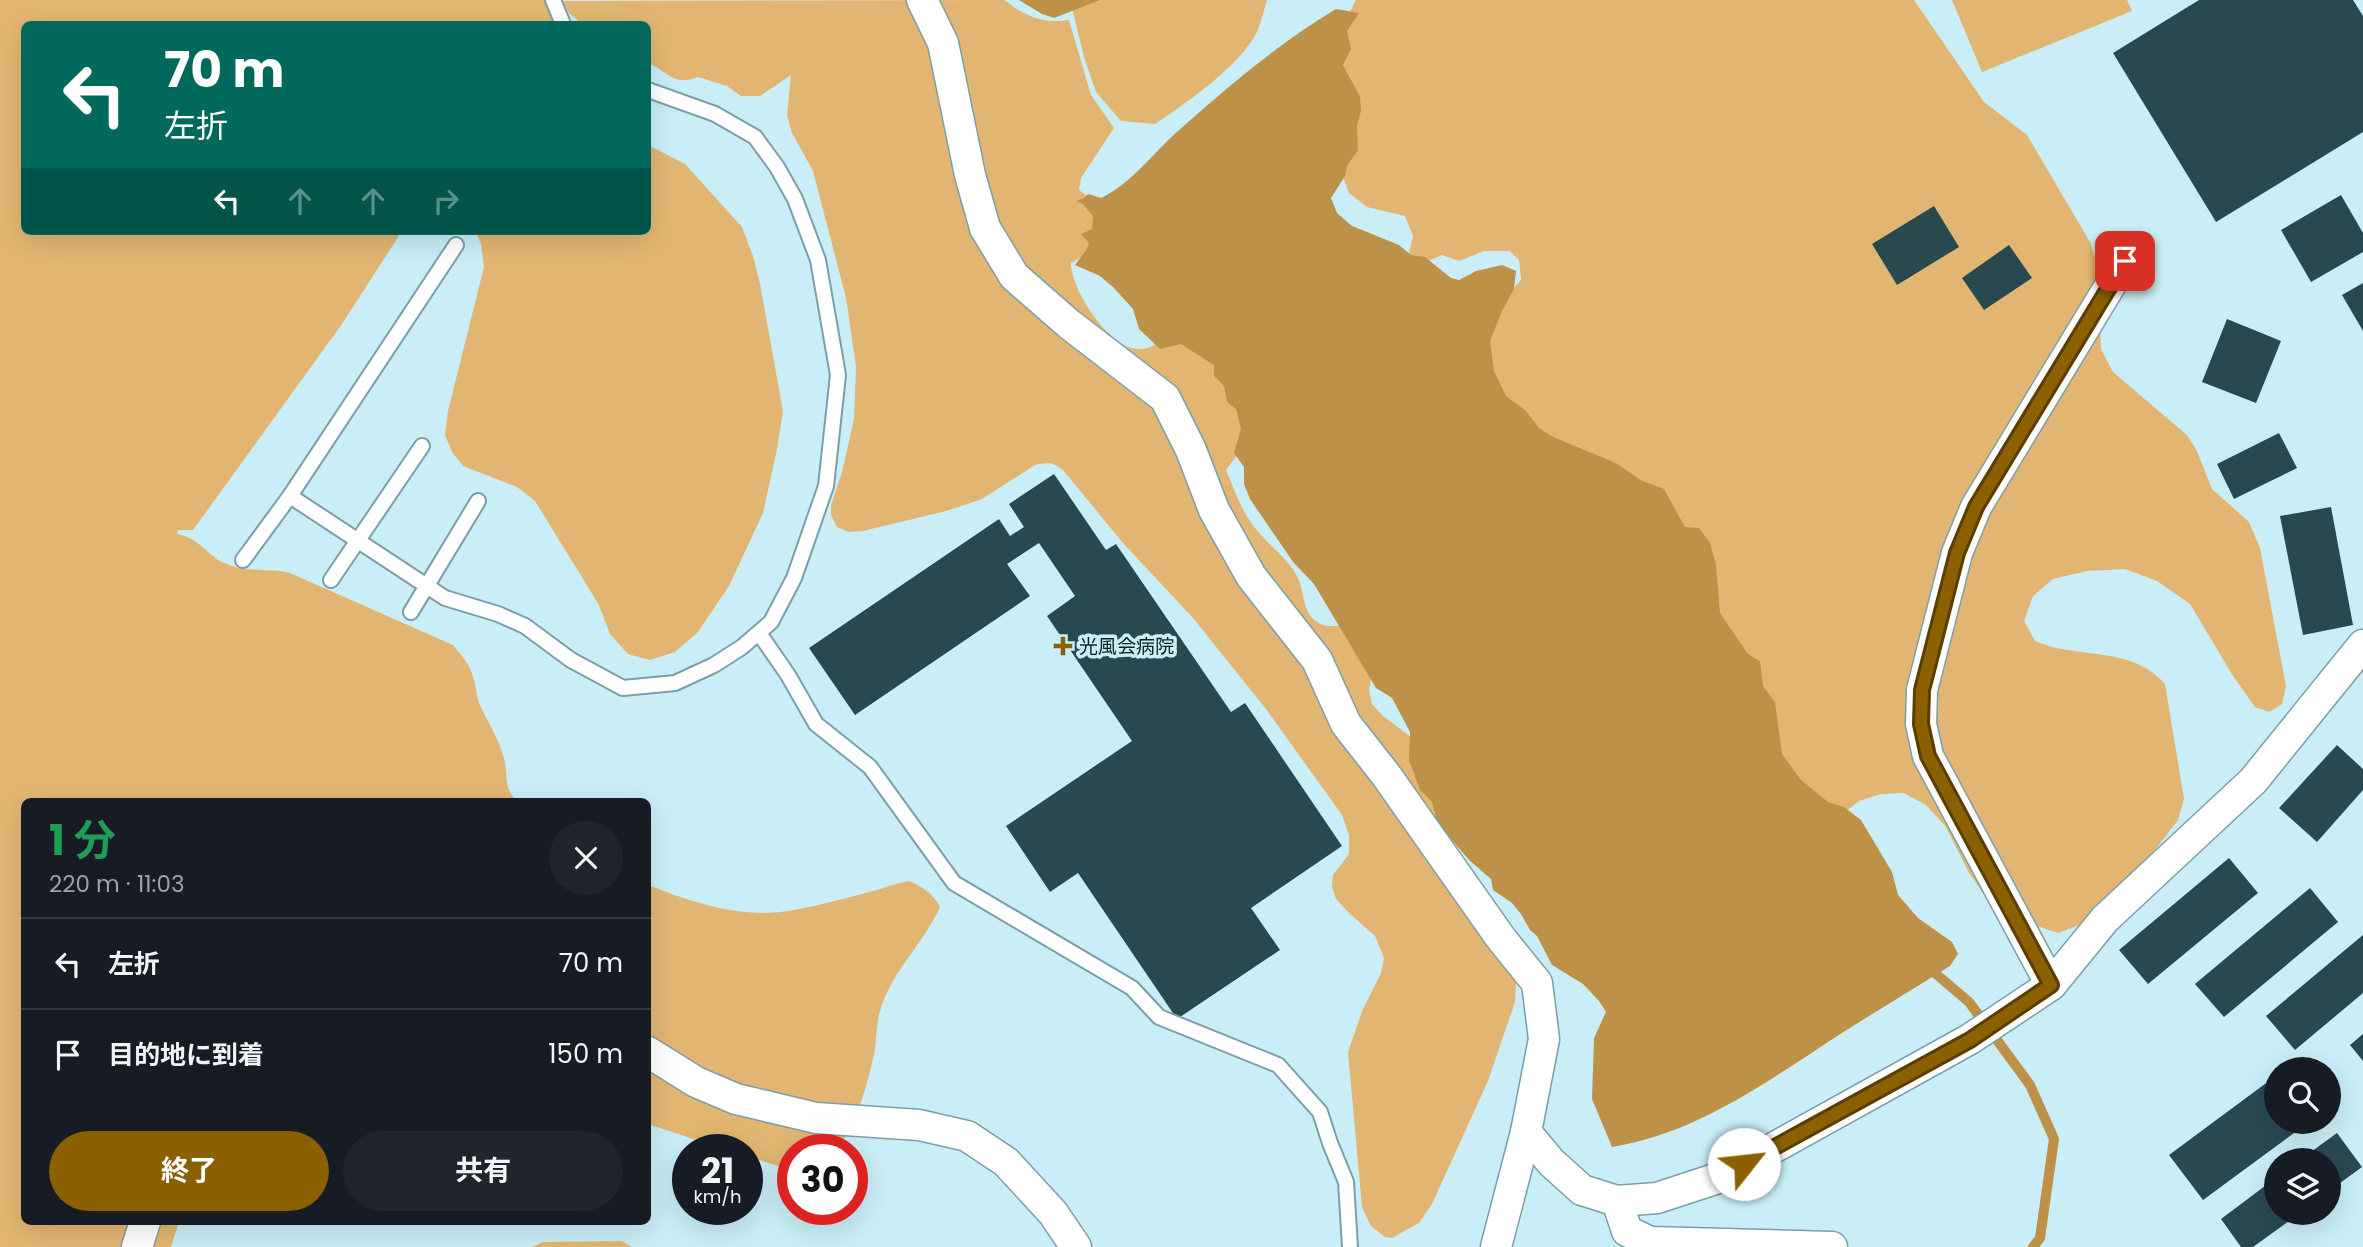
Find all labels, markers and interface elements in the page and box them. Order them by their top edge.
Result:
text: 70 m [164,36,284,104]
icon: left [49,49,140,140]
text: 左折 [164,103,228,148]
icon: left [208,182,246,220]
icon: ahead [281,182,319,220]
icon: ahead [354,182,392,220]
icon: right [427,182,465,220]
pin [2095,231,2155,291]
icon: arrive [2106,242,2144,280]
place label: 光風会病院 [1079,633,1174,660]
marker: 光風会病院 [1053,636,1073,656]
text: 1 分 [49,811,116,870]
button: close [549,821,623,895]
text: 220 m · 11:03 [49,868,185,900]
icon: left [49,945,87,983]
text: 70 m [559,945,623,981]
text: 左折 [108,946,160,982]
icon: arrive [49,1036,87,1074]
text: 150 m [548,1036,623,1072]
text: 目的地に到着 [108,1037,264,1073]
map controls [2264,1057,2341,1225]
button: search [2264,1057,2341,1134]
position arrow [1707,1127,1781,1201]
button: 終了 [49,1131,329,1211]
button: 共有 [343,1131,623,1211]
speed limit sign: 30 [777,1134,868,1225]
text: 21 [701,1146,734,1195]
button: layers [2264,1148,2341,1225]
text: km/h [694,1184,741,1209]

